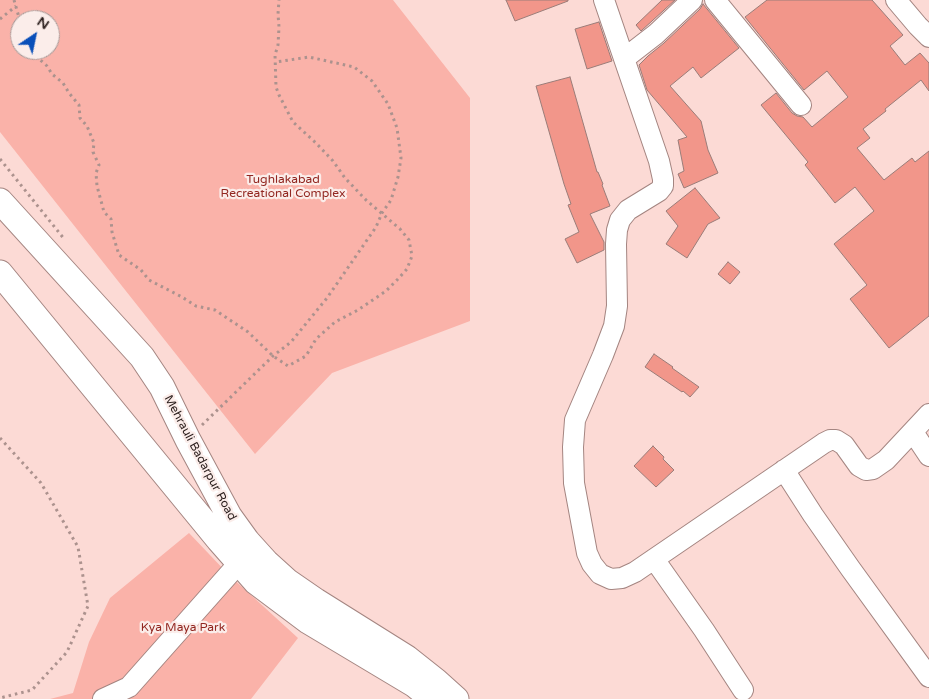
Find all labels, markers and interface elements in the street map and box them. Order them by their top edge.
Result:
north arrow [10,10,60,60]
text: N [34,13,53,33]
park label: Tughlakabad Recreational Complex [221,173,345,201]
street label: Mehrauli Badarpur Road [161,393,239,523]
park label: Kya Maya Park [141,621,225,635]

